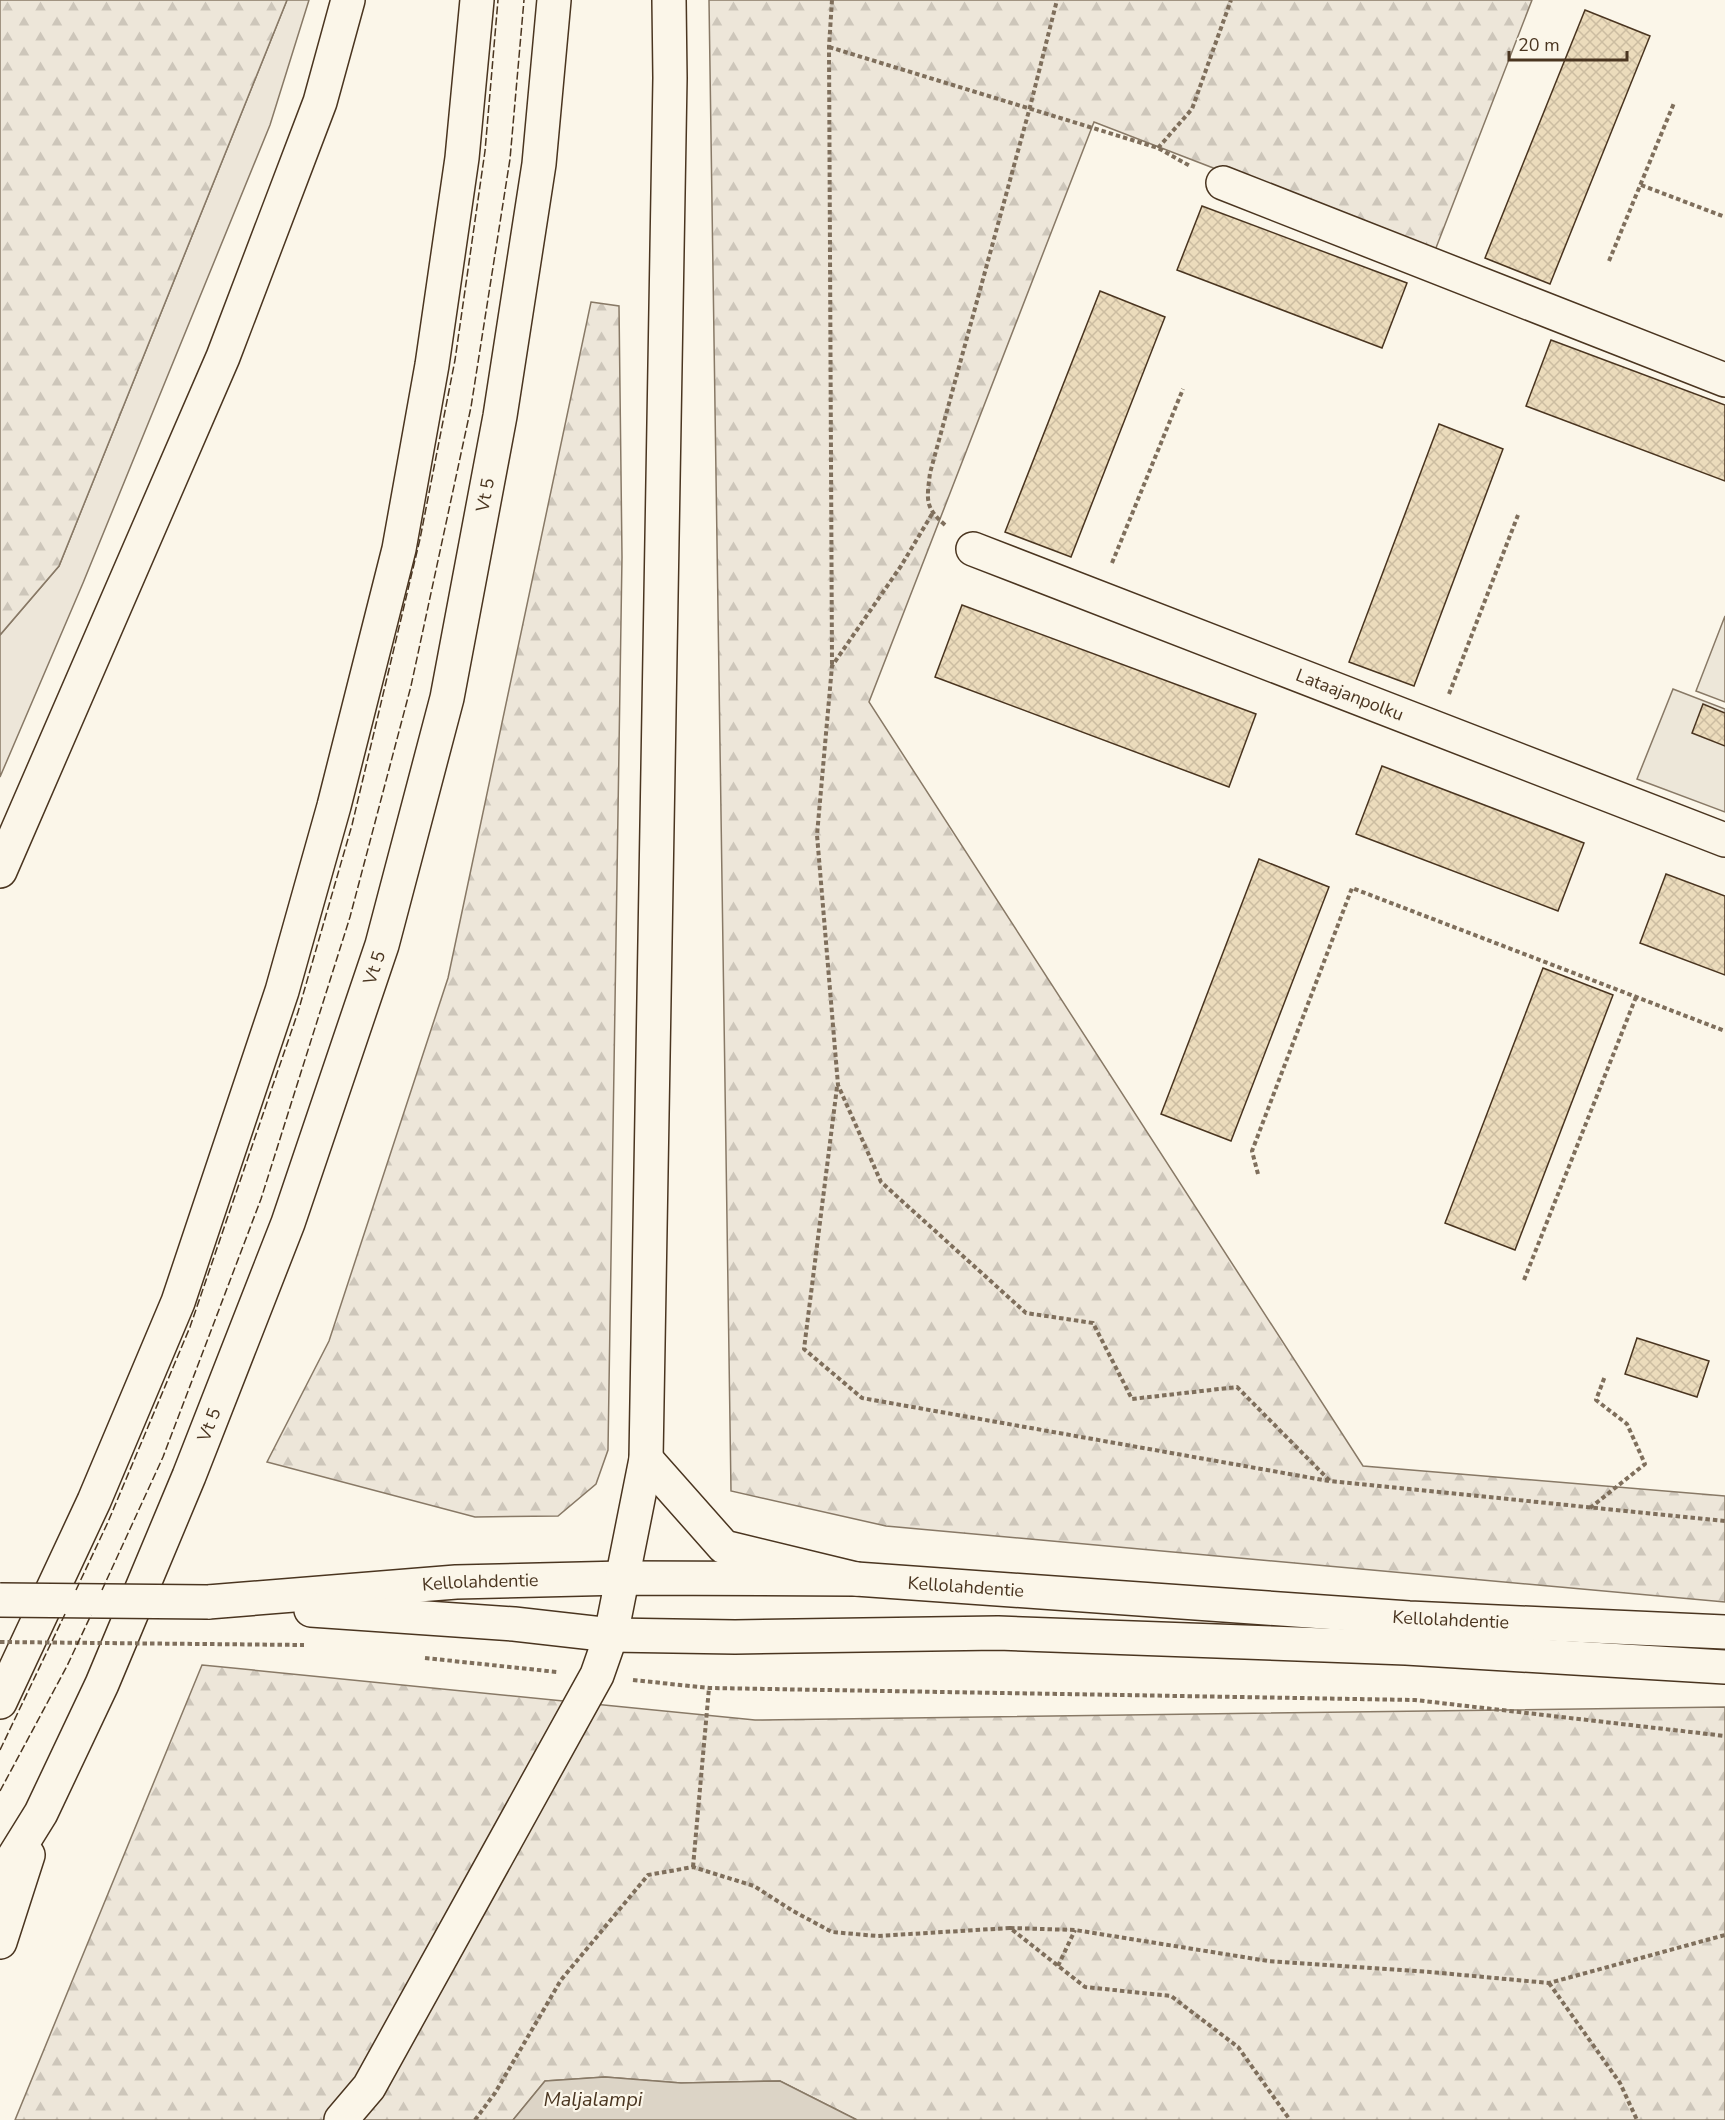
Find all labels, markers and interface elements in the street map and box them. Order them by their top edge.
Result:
scale bar [1509,24,1628,62]
text: 20 m [1518,33,1560,57]
street label: Vt 5 [470,476,500,515]
street label: Lataajanpolku [1292,663,1407,727]
street label: Vt 5 [357,948,391,989]
street label: Vt 5 [191,1404,226,1446]
street label: Kellolahdentie [421,1568,539,1597]
street label: Kellolahdentie [907,1571,1025,1603]
street label: Kellolahdentie [1392,1605,1510,1634]
water label: Maljalampi [544,2086,643,2113]

